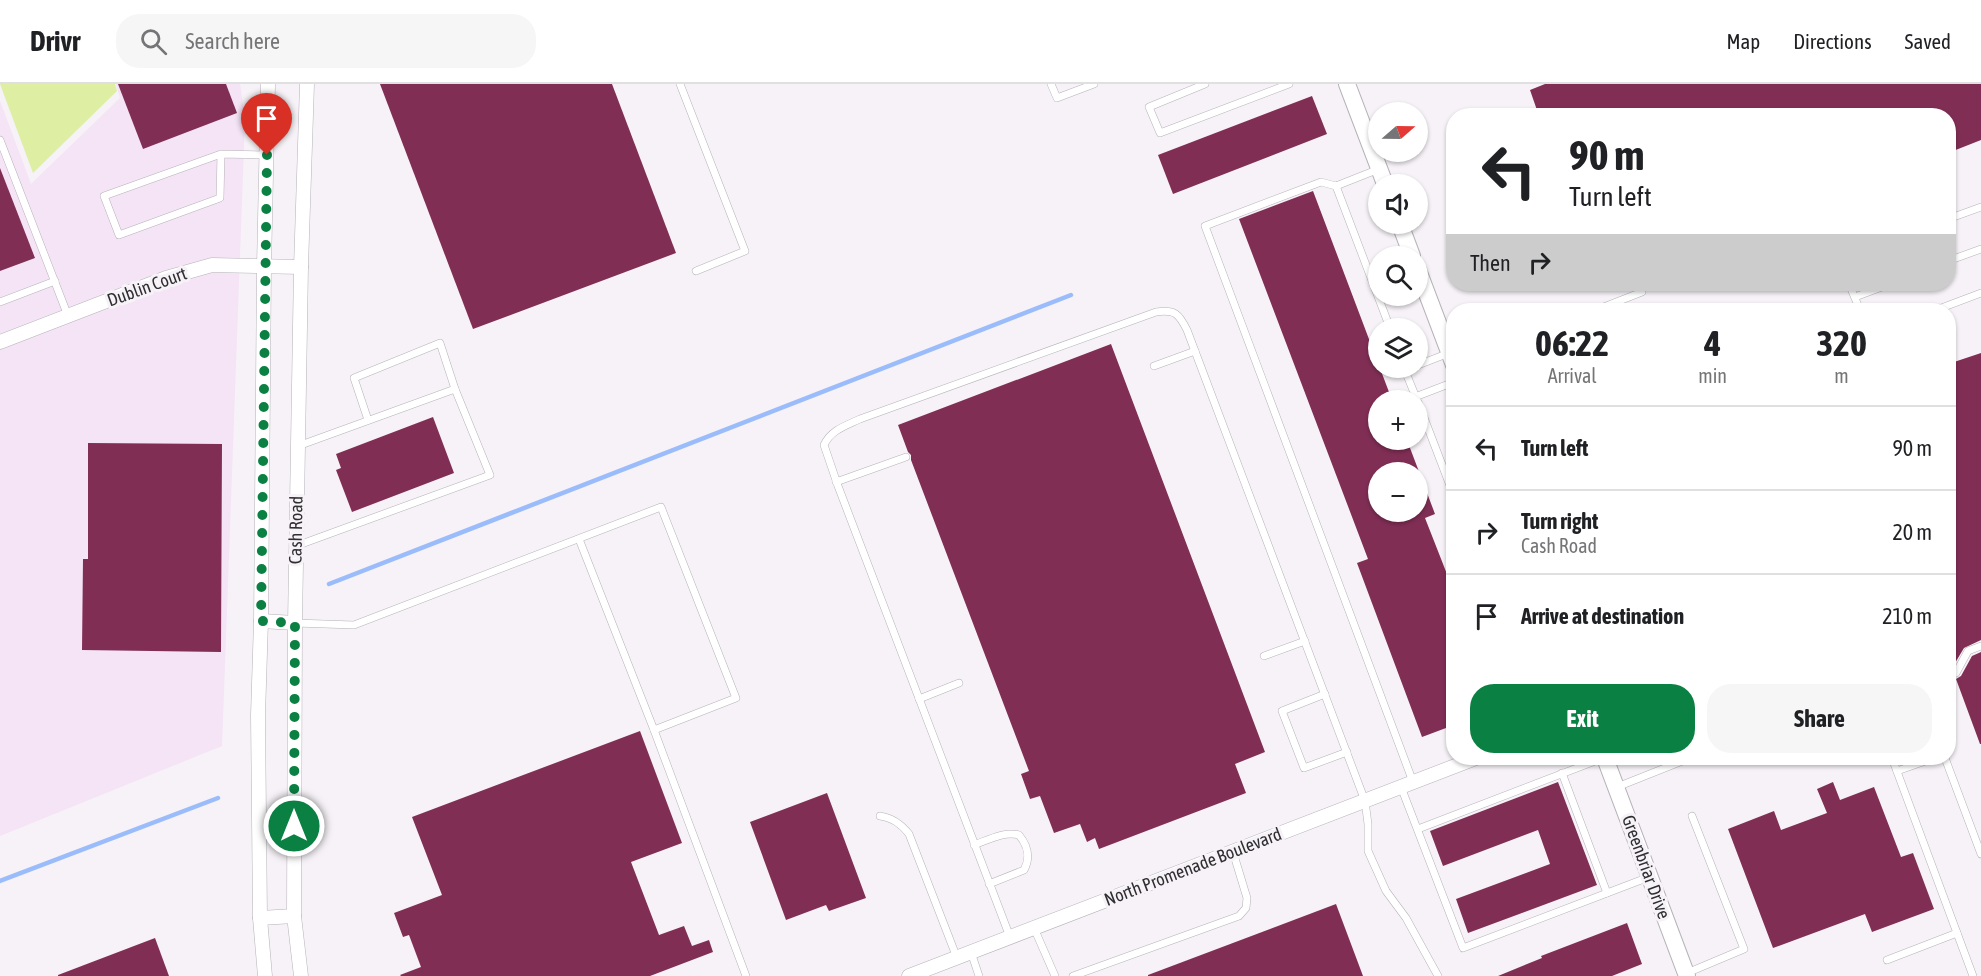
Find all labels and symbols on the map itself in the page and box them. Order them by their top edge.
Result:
pin [241,93,292,155]
north arrow [1368,102,1428,162]
street label: Dublin Court [104,262,189,311]
street label: Cash Road [284,496,307,564]
position arrow [262,794,326,858]
street label: Greenbriar Drive [1618,812,1675,922]
street label: North Promenade Boulevard [1101,823,1284,910]

